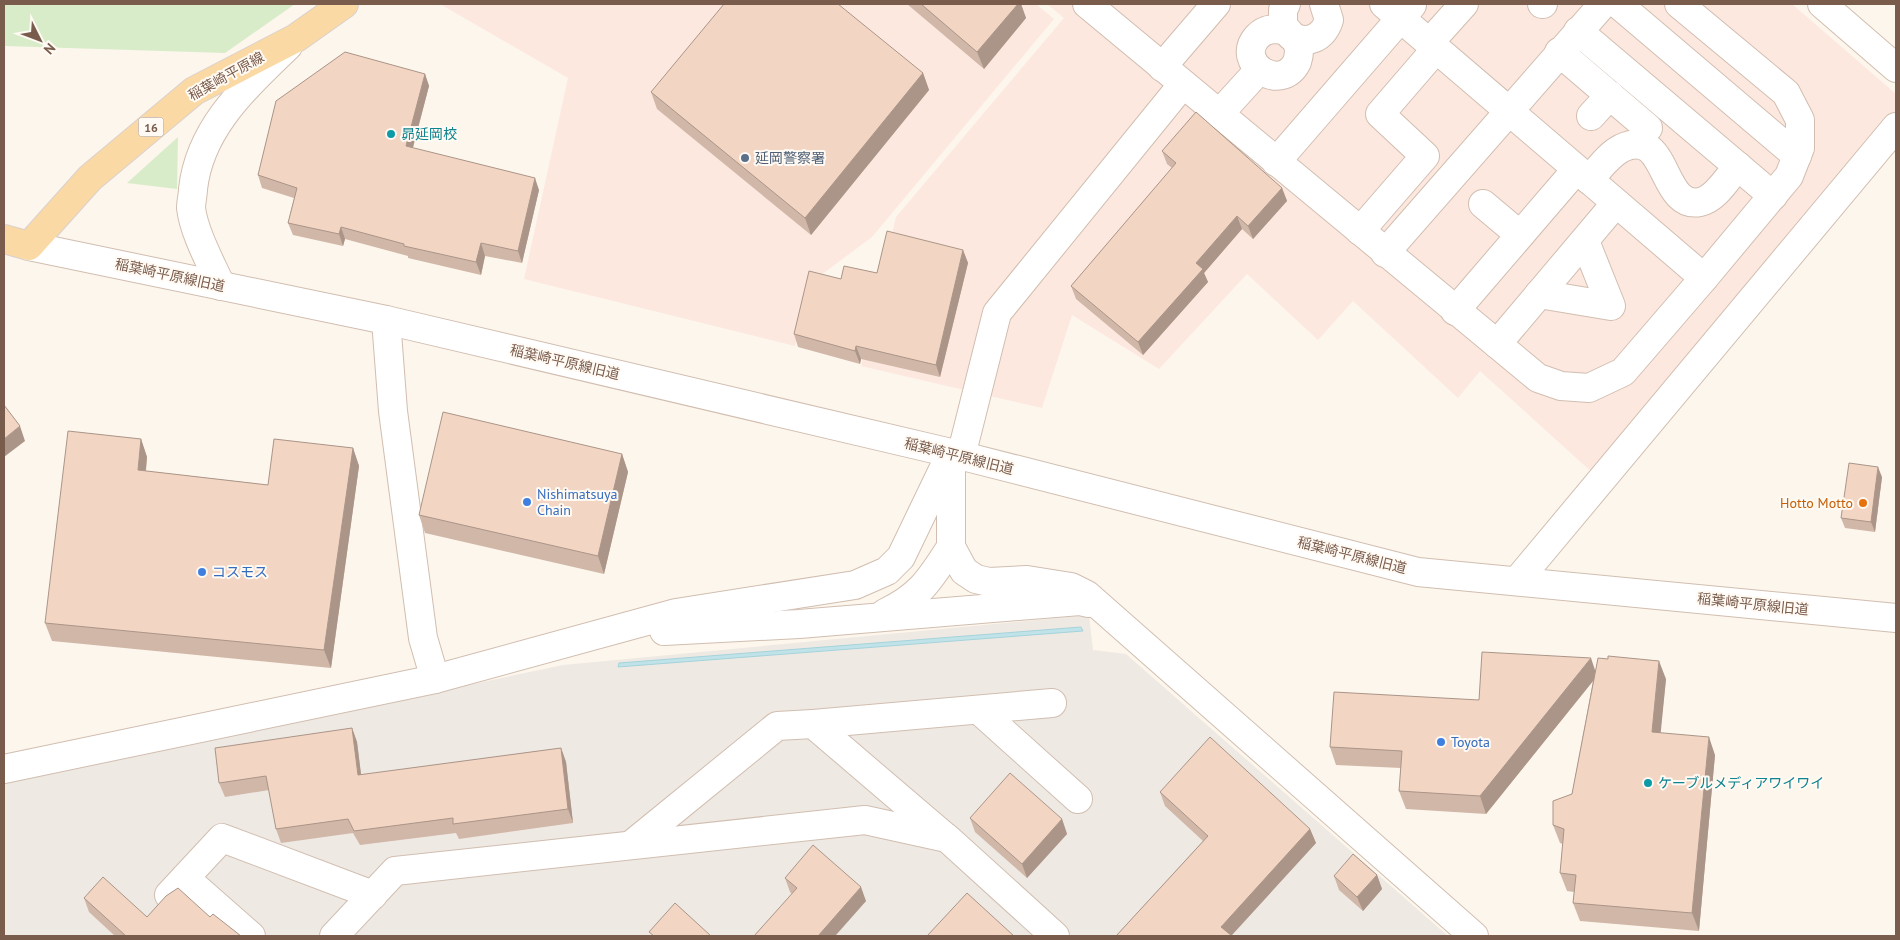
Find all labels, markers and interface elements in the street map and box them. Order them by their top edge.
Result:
north arrow [15,15,65,65]
text: N [40,39,59,58]
street label: 稲葉崎平原線 [185,48,267,104]
road number: 16 [138,118,164,136]
place label: 昴延岡校 [401,125,457,143]
marker: 昴延岡校 [385,128,397,140]
place label: 延岡警察署 [755,149,825,167]
marker: 延岡警察署 [739,152,751,164]
street label: 稲葉崎平原線旧道 [113,255,227,295]
street label: 稲葉崎平原線旧道 [508,341,622,383]
street label: 稲葉崎平原線旧道 [902,434,1016,478]
place label: Nishimatsuya Chain [537,485,617,519]
place label: Hotto Motto [1780,494,1853,512]
marker: Nishimatsuya Chain [521,496,533,508]
marker: Hotto Motto [1857,497,1869,509]
street label: 稲葉崎平原線旧道 [1295,533,1409,577]
place label: コスモス [212,563,268,581]
marker: コスモス [196,566,208,578]
street label: 稲葉崎平原線旧道 [1696,589,1810,619]
place label: Toyota [1451,733,1490,751]
marker: Toyota [1435,736,1447,748]
place label: ケーブルメディアワイワイ [1658,774,1824,792]
marker: ケーブルメディアワイワイ [1642,777,1654,789]

